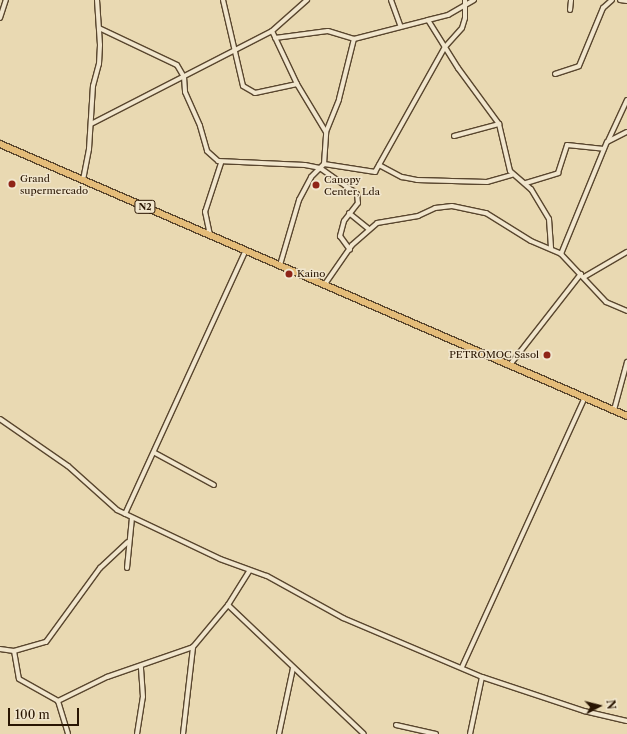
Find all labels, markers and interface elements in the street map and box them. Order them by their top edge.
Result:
place label: Grand supermercado [20,172,88,196]
place label: Canopy Center, Lda [324,173,380,196]
marker: Grand supermercado [7,179,17,189]
marker: Canopy Center, Lda [311,180,321,190]
road number: N2 [134,200,156,214]
place label: Kaino [297,268,325,280]
marker: Kaino [284,269,294,279]
place label: PETROMOC Sasol [449,349,539,361]
marker: PETROMOC Sasol [542,350,552,360]
north arrow [579,686,619,726]
text: N [603,699,618,710]
scale bar [10,700,81,726]
text: 100 m [15,707,50,722]

